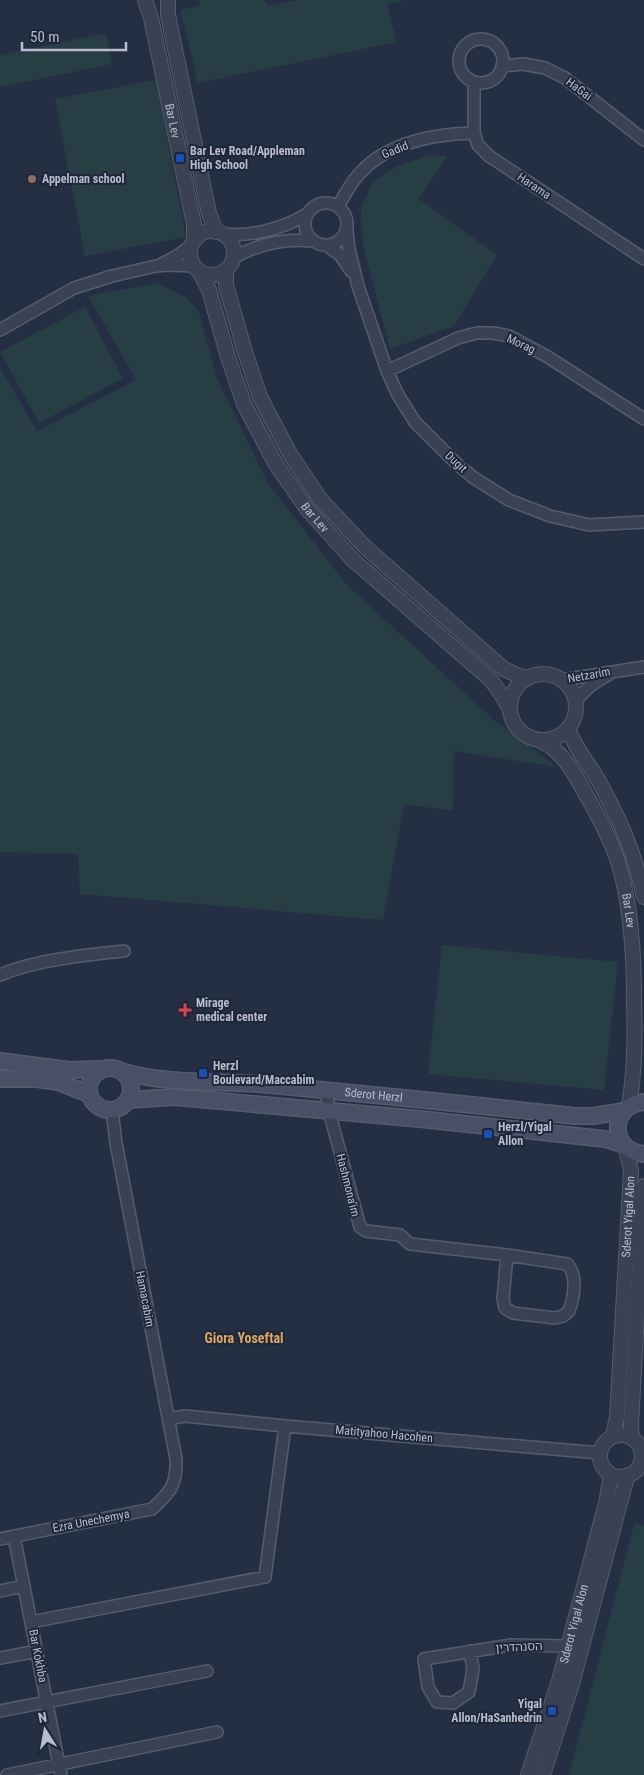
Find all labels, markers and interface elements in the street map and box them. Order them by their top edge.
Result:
scale bar [22,20,126,52]
text: 50 m [30,28,60,46]
street label: HaGai [563,75,595,103]
street label: Bar Lev [162,102,183,139]
street label: Gadid [380,138,410,162]
place label: Bar Lev Road/Appleman High School [190,144,305,172]
marker: Bar Lev Road/Appleman High School [174,152,186,164]
street label: Harama [515,170,554,202]
place label: Appelman school [42,172,125,186]
marker: Appelman school [26,173,38,185]
street label: Morag [504,331,538,357]
street label: Dugit [442,448,470,476]
street label: Bar Lev [298,500,332,535]
street label: Netzarim [567,664,611,686]
street label: Bar Lev [619,892,638,929]
place label: Mirage medical center [196,996,267,1024]
marker: Mirage medical center [178,1003,192,1017]
place label: Herzl Boulevard/Maccabim [213,1059,314,1087]
marker: Herzl Boulevard/Maccabim [197,1067,209,1079]
street label: Sderot Herzl [344,1085,403,1105]
place label: Herzl/Yigal Allon [498,1120,552,1148]
marker: Herzl/Yigal Allon [482,1128,494,1140]
street label: Hashmona'im [333,1152,363,1218]
street label: Sderot Yigal Alon [619,1175,638,1258]
street label: Hamacabim [133,1270,157,1328]
district label: Giora Yoseftal [204,1330,284,1346]
street label: Matityahoo Hacohen [335,1423,434,1445]
street label: Ezra Unechemya [51,1507,131,1535]
street label: Sderot Yigal Alon [557,1583,591,1665]
street label: Bar Kokhba [26,1628,50,1684]
street label: הסנהדרין [495,1639,543,1655]
place label: Yigal Allon/HaSanhedrin [451,1697,542,1725]
north arrow [20,1705,70,1755]
marker: Yigal Allon/HaSanhedrin [546,1705,558,1717]
text: N [37,1709,48,1726]

